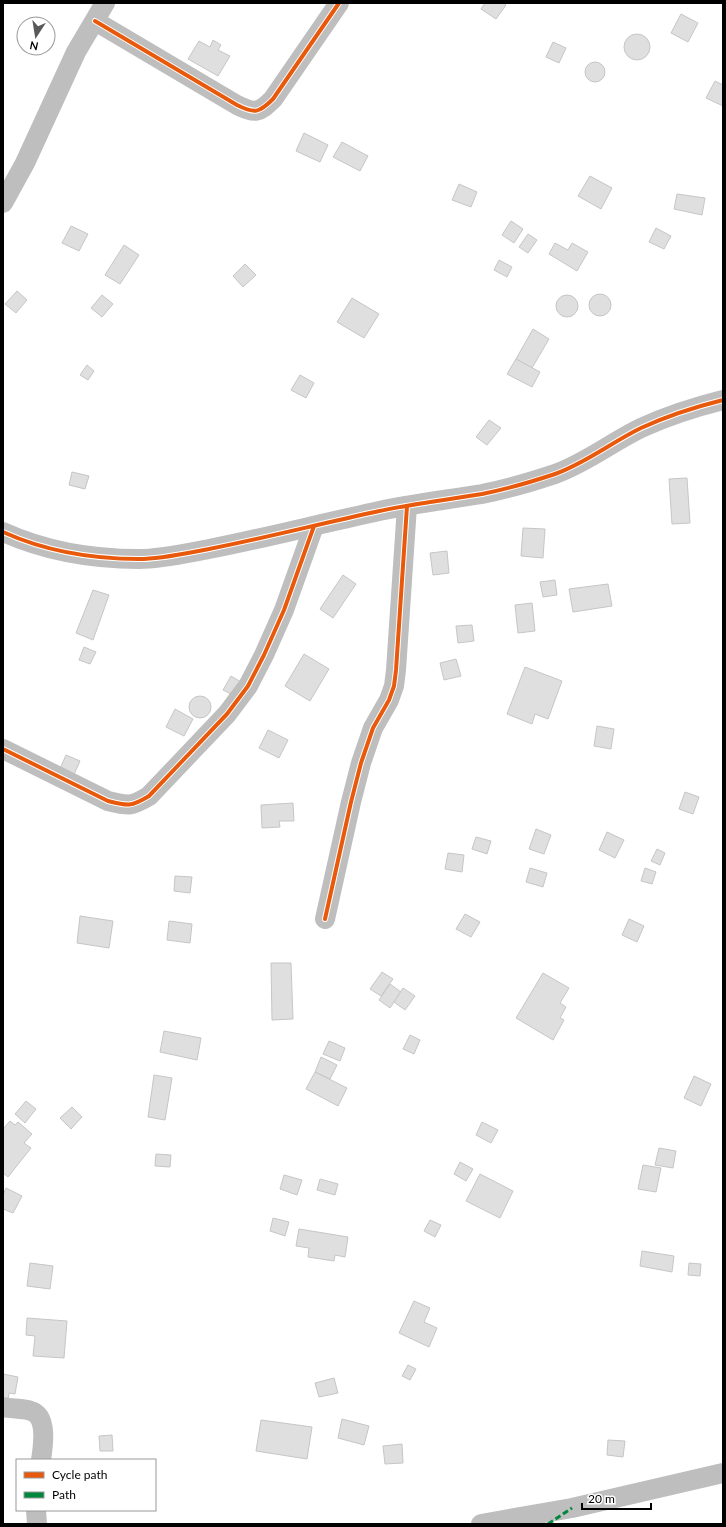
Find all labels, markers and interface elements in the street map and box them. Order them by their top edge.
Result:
north arrow [16,16,56,56]
text: N [28,39,39,54]
legend [16,1459,156,1511]
text: Cycle path [52,1467,107,1482]
scale bar [582,1485,651,1511]
text: Path [52,1487,76,1502]
text: 20 m [588,1491,615,1506]

